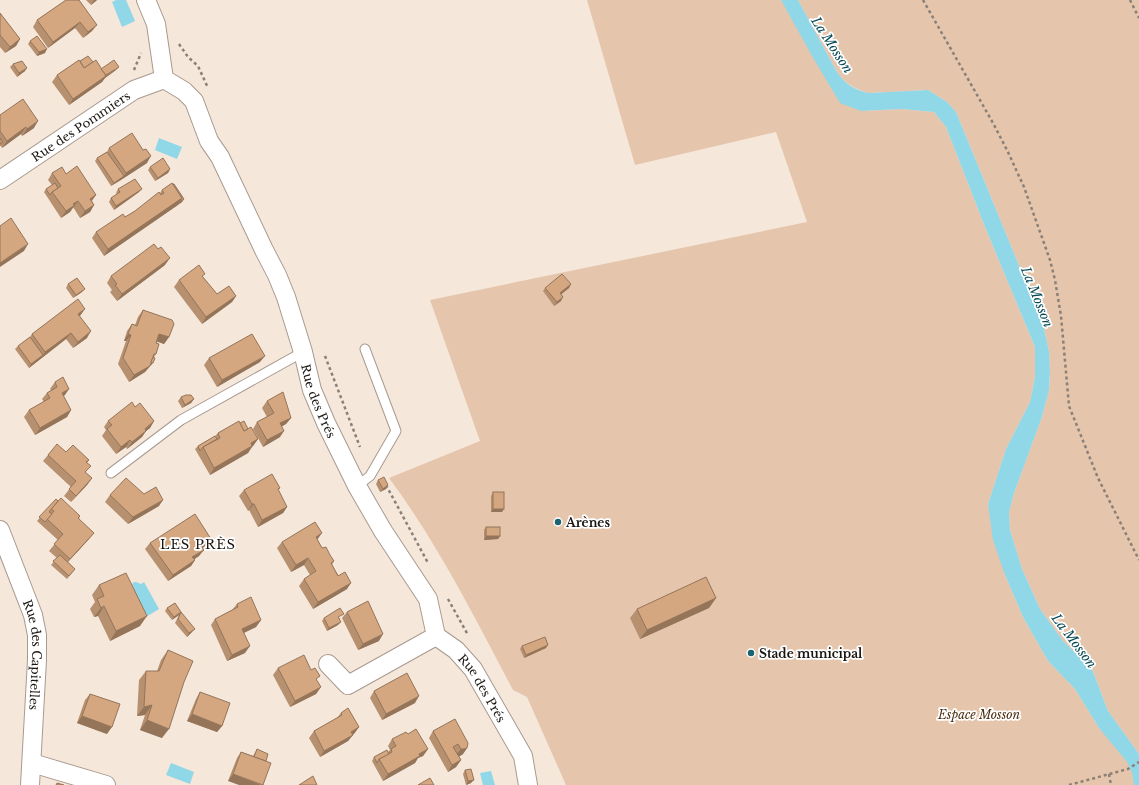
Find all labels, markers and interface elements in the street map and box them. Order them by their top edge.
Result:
water label: La Mosson [807,13,857,77]
street label: Rue des Pommiers [28,88,133,164]
water label: La Mosson [1017,263,1057,330]
street label: Rue des Prés [299,362,340,440]
place label: Arènes [565,515,610,530]
marker: Arènes [553,517,563,527]
district label: LES PRÈS [160,536,236,553]
street label: Rue des Capitelles [20,597,45,711]
water label: La Mosson [1047,609,1100,672]
place label: Stade municipal [759,646,863,661]
marker: Stade municipal [746,648,756,658]
street label: Rue des Prés [455,651,509,725]
park label: Espace Mosson [937,707,1021,722]

